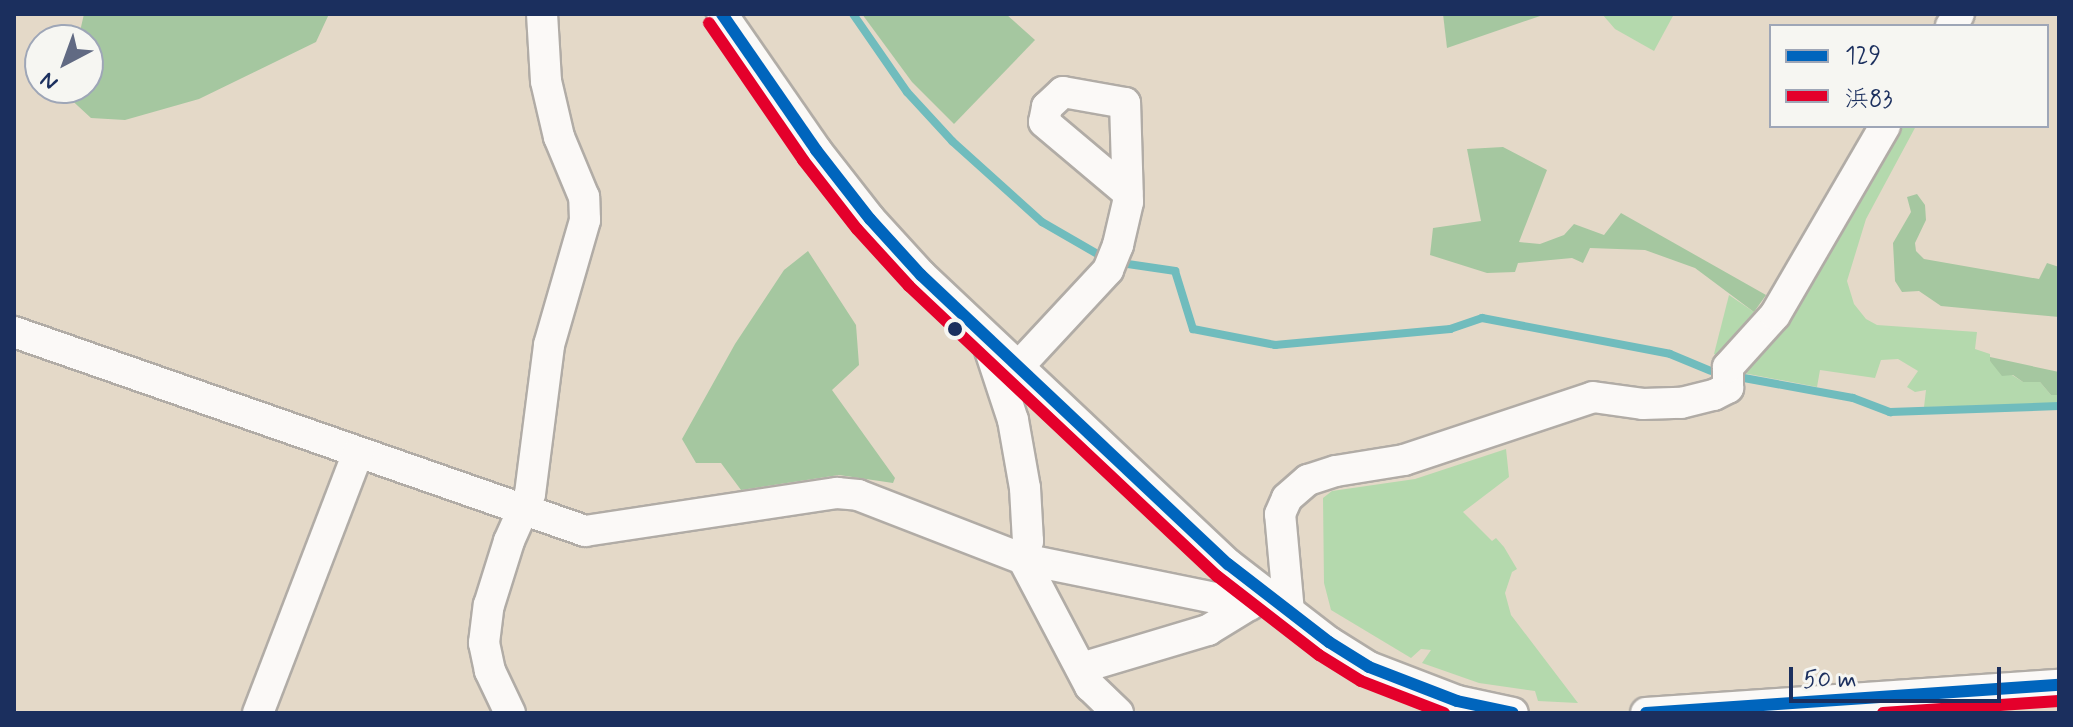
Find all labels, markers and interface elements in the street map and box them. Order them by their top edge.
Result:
north arrow [24,24,104,104]
legend [1769,24,2049,128]
text: 129 [1845,41,1881,72]
text: N [35,65,64,96]
text: 浜83 [1845,84,1893,115]
unlabelled marker [947,321,963,337]
scale bar [1793,651,2005,701]
text: 50 m [1803,665,1857,696]

